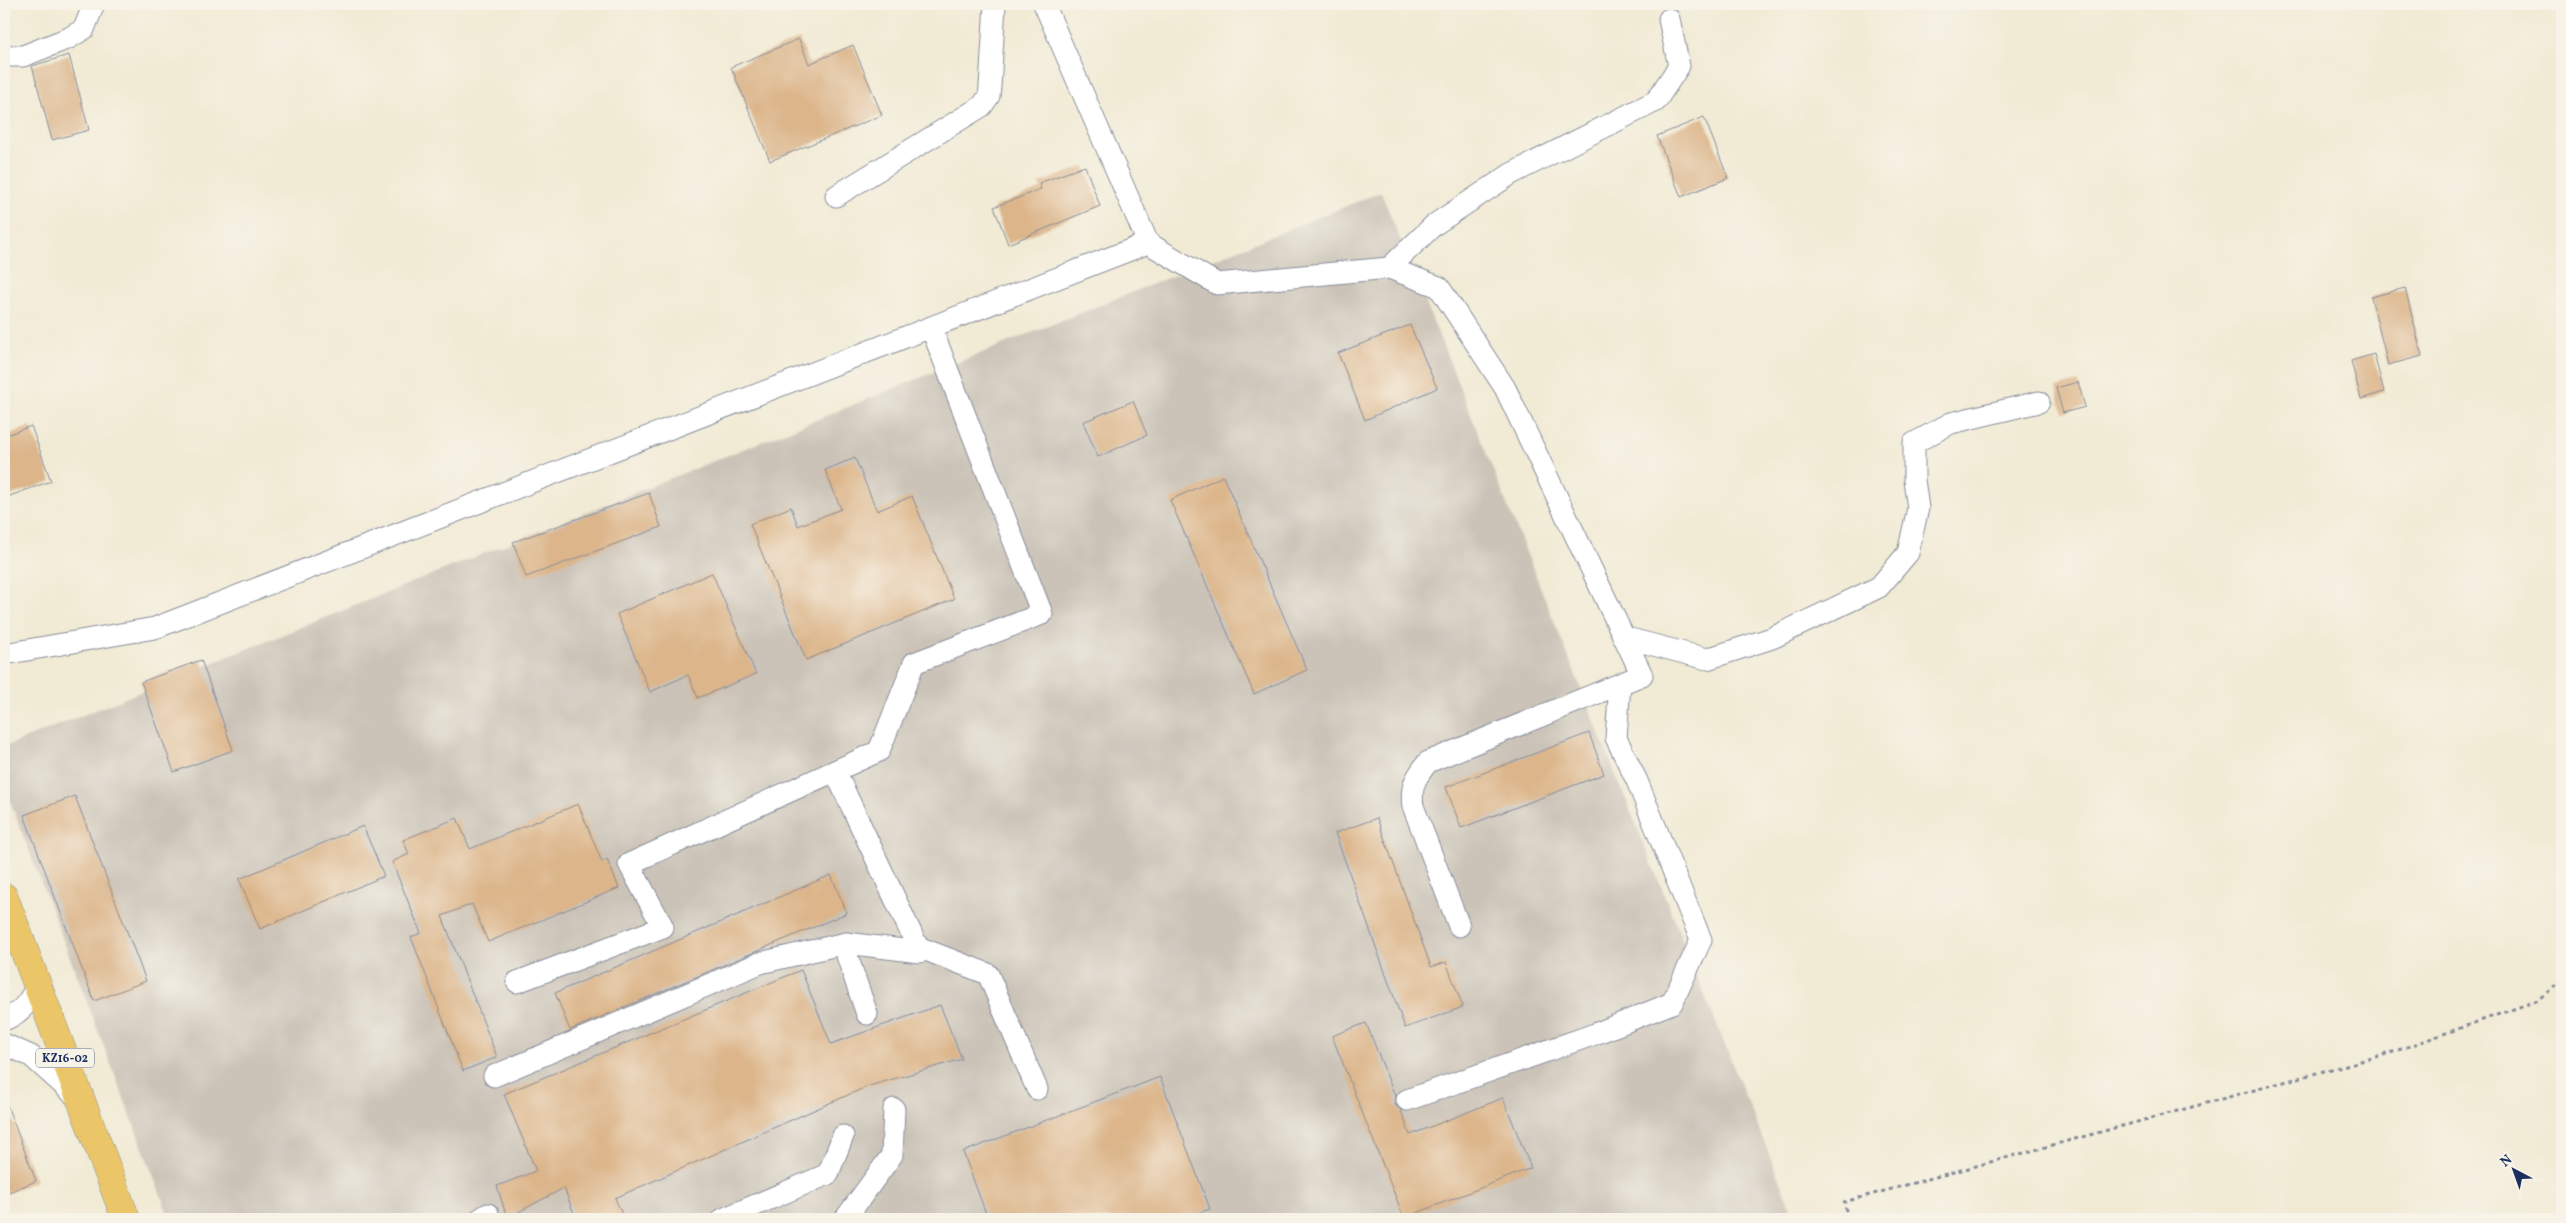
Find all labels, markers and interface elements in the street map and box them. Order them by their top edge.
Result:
road number: KZ16-02 [36,1048,94,1068]
north arrow [2488,1146,2538,1196]
text: N [2496,1151,2517,1172]

